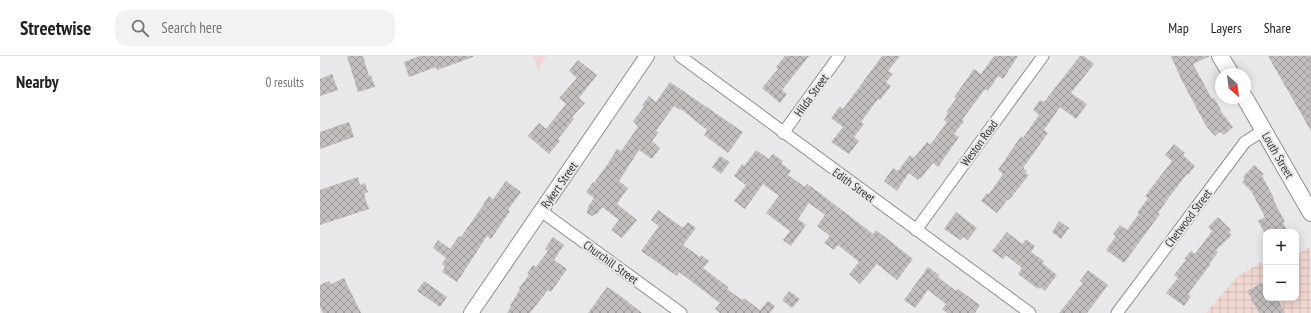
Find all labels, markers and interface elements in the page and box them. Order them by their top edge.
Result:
search box [115,10,395,46]
text: Streetwise [20,16,91,40]
icon: search [129,17,151,39]
text: Search here [161,18,222,37]
text: Map [1168,19,1189,37]
text: Layers [1211,19,1242,37]
text: Share [1264,19,1291,37]
north arrow [1215,68,1251,104]
street label: Hilda Street [790,70,832,119]
text: Nearby [16,71,59,93]
text: 0 results [265,74,304,91]
street label: Weston Road [957,117,1001,169]
street label: Louth Street [1259,129,1298,181]
street label: Rykert Street [537,158,581,211]
street label: Edith Street [830,165,879,206]
street label: Chetwood Street [1161,185,1215,250]
map controls [1263,229,1299,301]
button: + [1263,229,1299,265]
street label: Churchill Street [581,237,642,287]
button: − [1263,265,1299,301]

